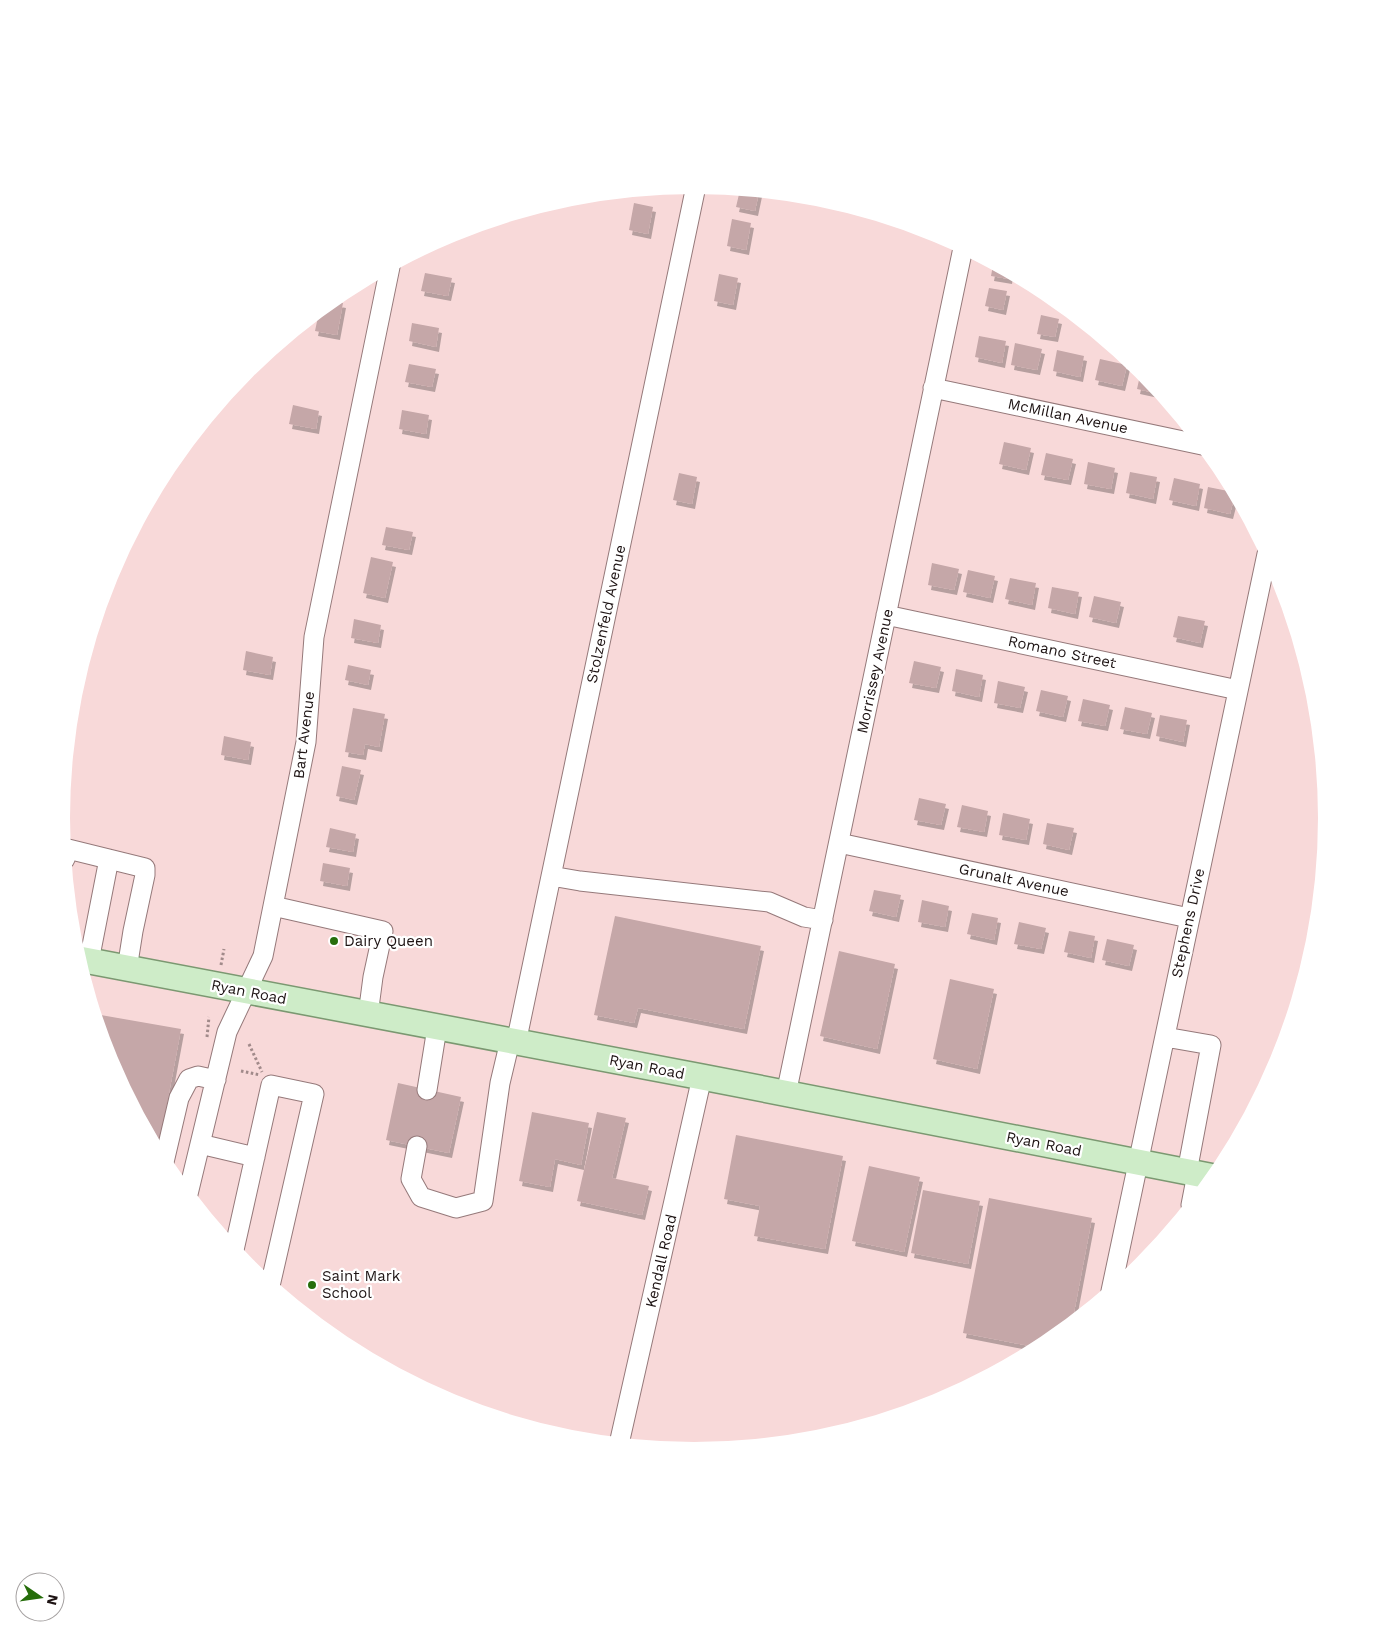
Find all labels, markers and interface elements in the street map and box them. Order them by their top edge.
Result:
street label: McMillan Avenue [1006,394,1130,438]
street label: Stolzenfeld Avenue [583,543,629,685]
street label: Morrissey Avenue [853,607,897,735]
street label: Romano Street [1006,632,1118,672]
street label: Bart Avenue [290,690,318,780]
street label: Grunalt Avenue [957,860,1071,900]
street label: Stephens Drive [1168,867,1208,979]
place label: Dairy Queen [344,932,433,950]
marker: Dairy Queen [328,935,340,947]
street label: Ryan Road [210,976,288,1008]
street label: Ryan Road [608,1051,686,1083]
street label: Ryan Road [1005,1128,1083,1160]
street label: Kendall Road [641,1212,681,1310]
place label: Saint Mark School [322,1267,401,1302]
marker: Saint Mark School [306,1279,318,1291]
north arrow [15,1572,65,1622]
text: N [44,1593,62,1607]

